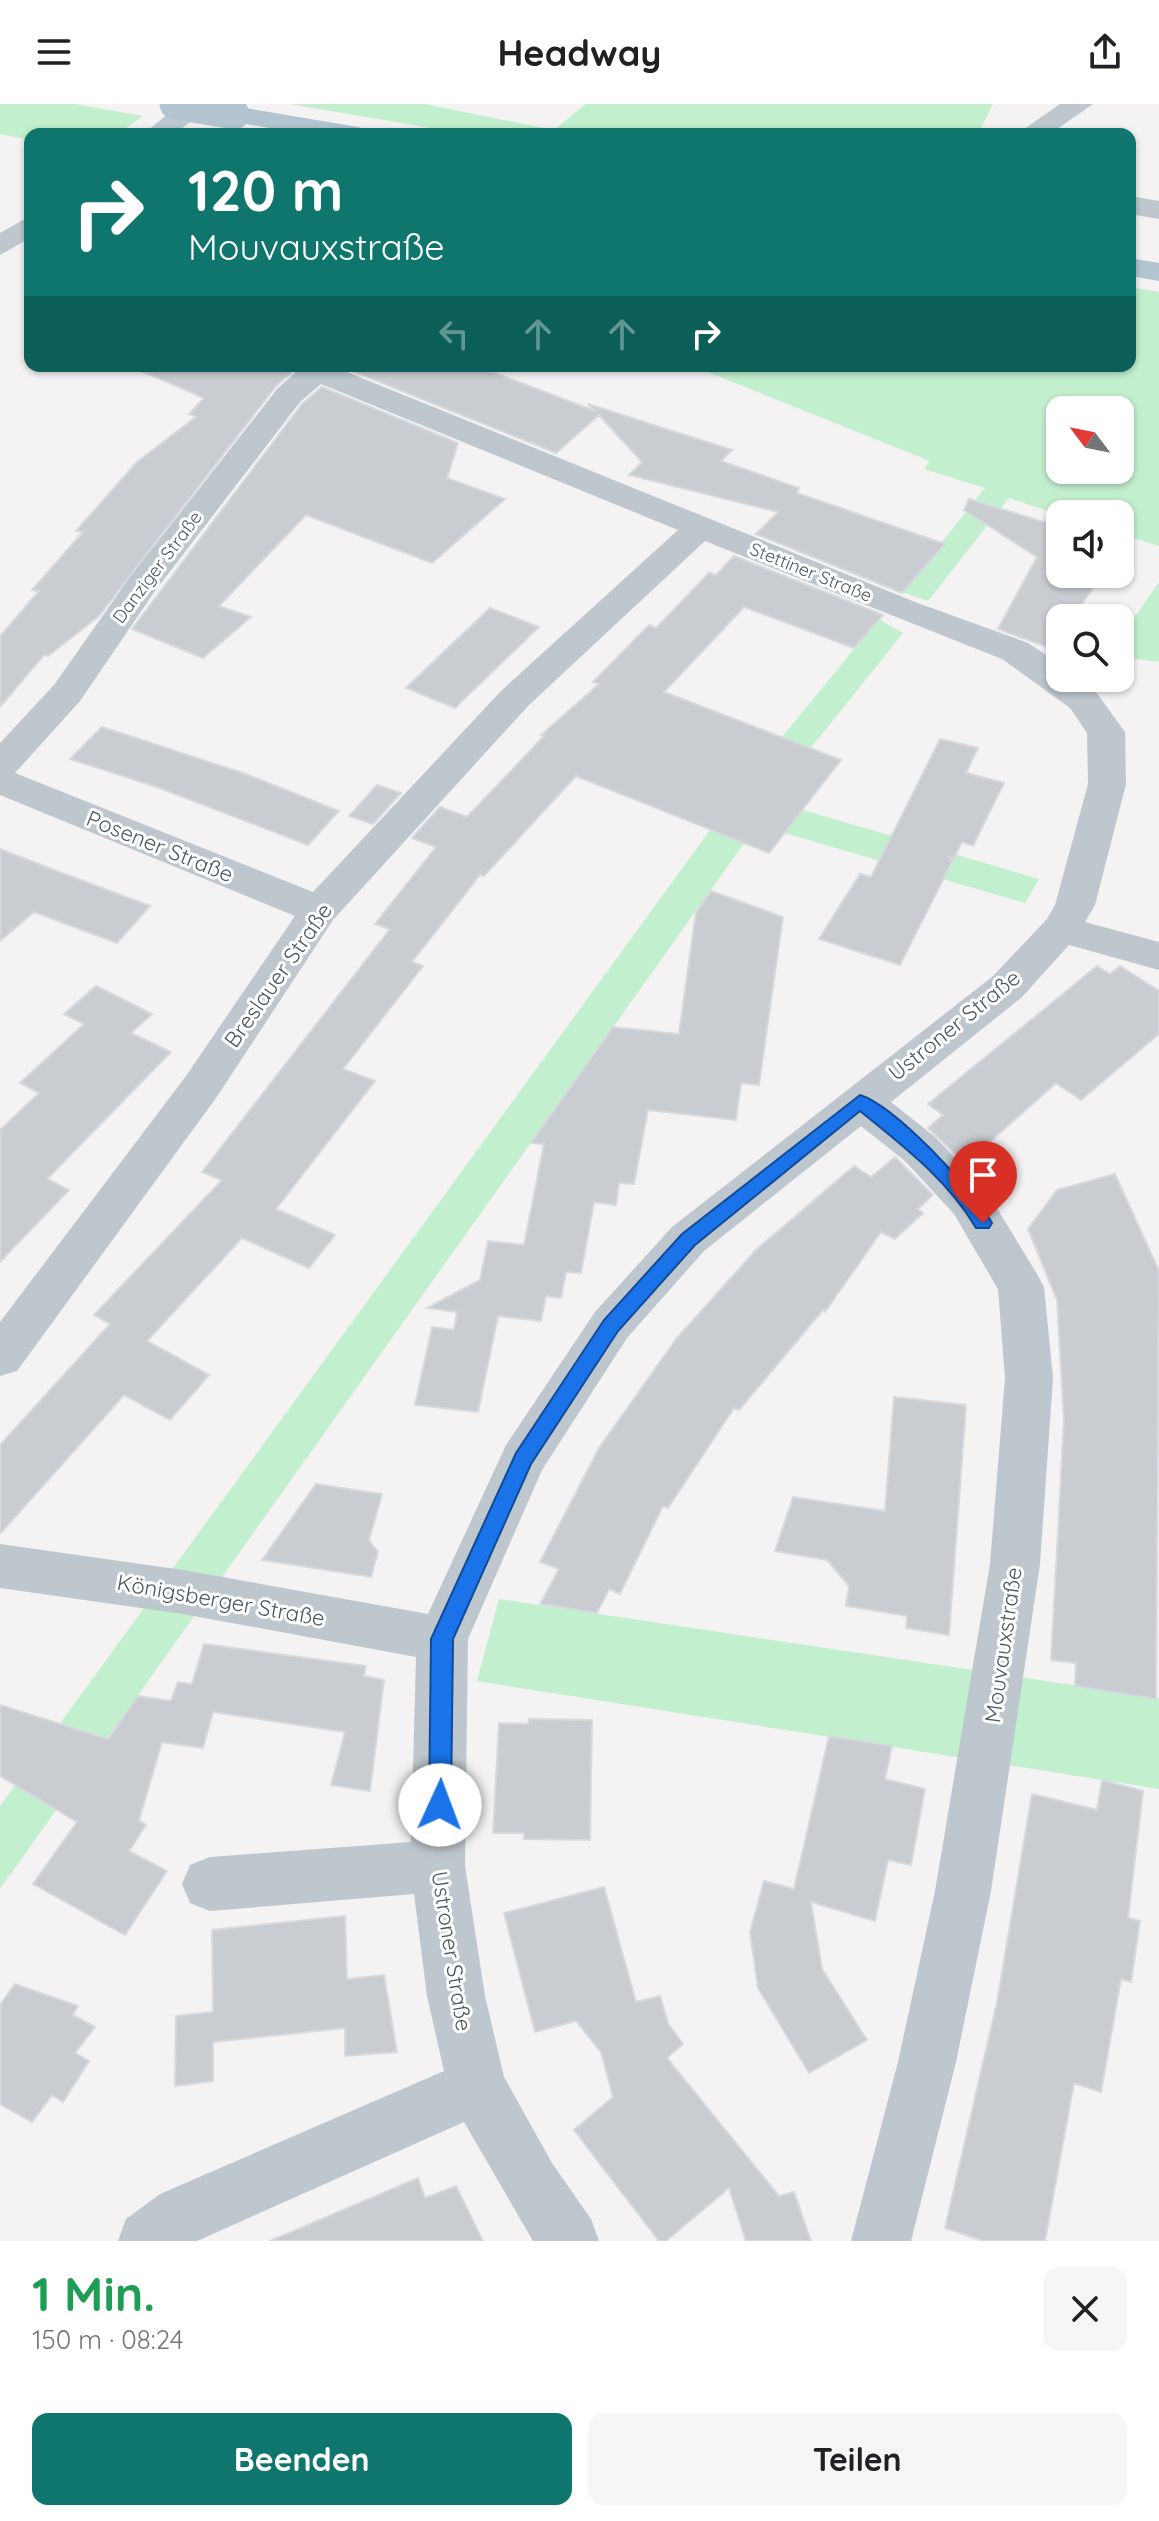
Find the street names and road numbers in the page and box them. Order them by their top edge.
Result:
street label: Danziger Straße [107,506,207,628]
street label: Stettiner Straße [747,537,875,607]
street label: Posener Straße [83,804,237,888]
street label: Breslauer Straße [218,897,338,1053]
street label: Ustroner Straße [882,963,1026,1087]
street label: Mouvauxstraße [978,1565,1028,1725]
street label: Königsberger Straße [115,1568,327,1632]
street label: Ustroner Straße [426,1869,478,2033]

